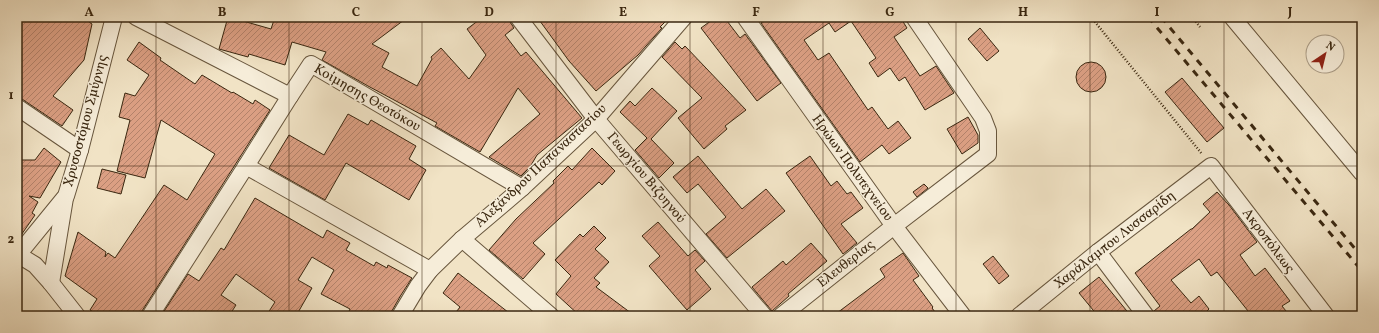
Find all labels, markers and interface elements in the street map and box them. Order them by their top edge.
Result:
text: A [84,4,94,22]
text: B [218,4,227,22]
text: C [352,4,360,22]
text: D [484,4,494,22]
text: E [619,4,627,22]
text: F [752,4,760,22]
text: G [885,4,895,22]
text: H [1018,4,1028,22]
text: I [1155,4,1160,22]
text: J [1287,4,1293,22]
north arrow [1305,34,1345,74]
text: N [1322,39,1337,55]
street label: Χρυσοστόμου Σμύρνης [59,53,113,189]
street label: Κοίμησης Θεοτόκου [310,60,424,136]
text: 1 [8,87,14,105]
street label: Αλεξάνδρου Παπαναστασίου [471,100,611,232]
street label: Ηρώων Πολυτεχνείου [807,111,897,225]
street label: Γεωργίου Βιζυηνού [602,128,690,228]
street label: Χαράλαμπου Λυσσαρίδη [1050,187,1180,293]
street label: Ακροπόλεως [1237,205,1299,277]
text: 2 [8,231,15,249]
street label: Ελευθερίας [813,236,879,292]

